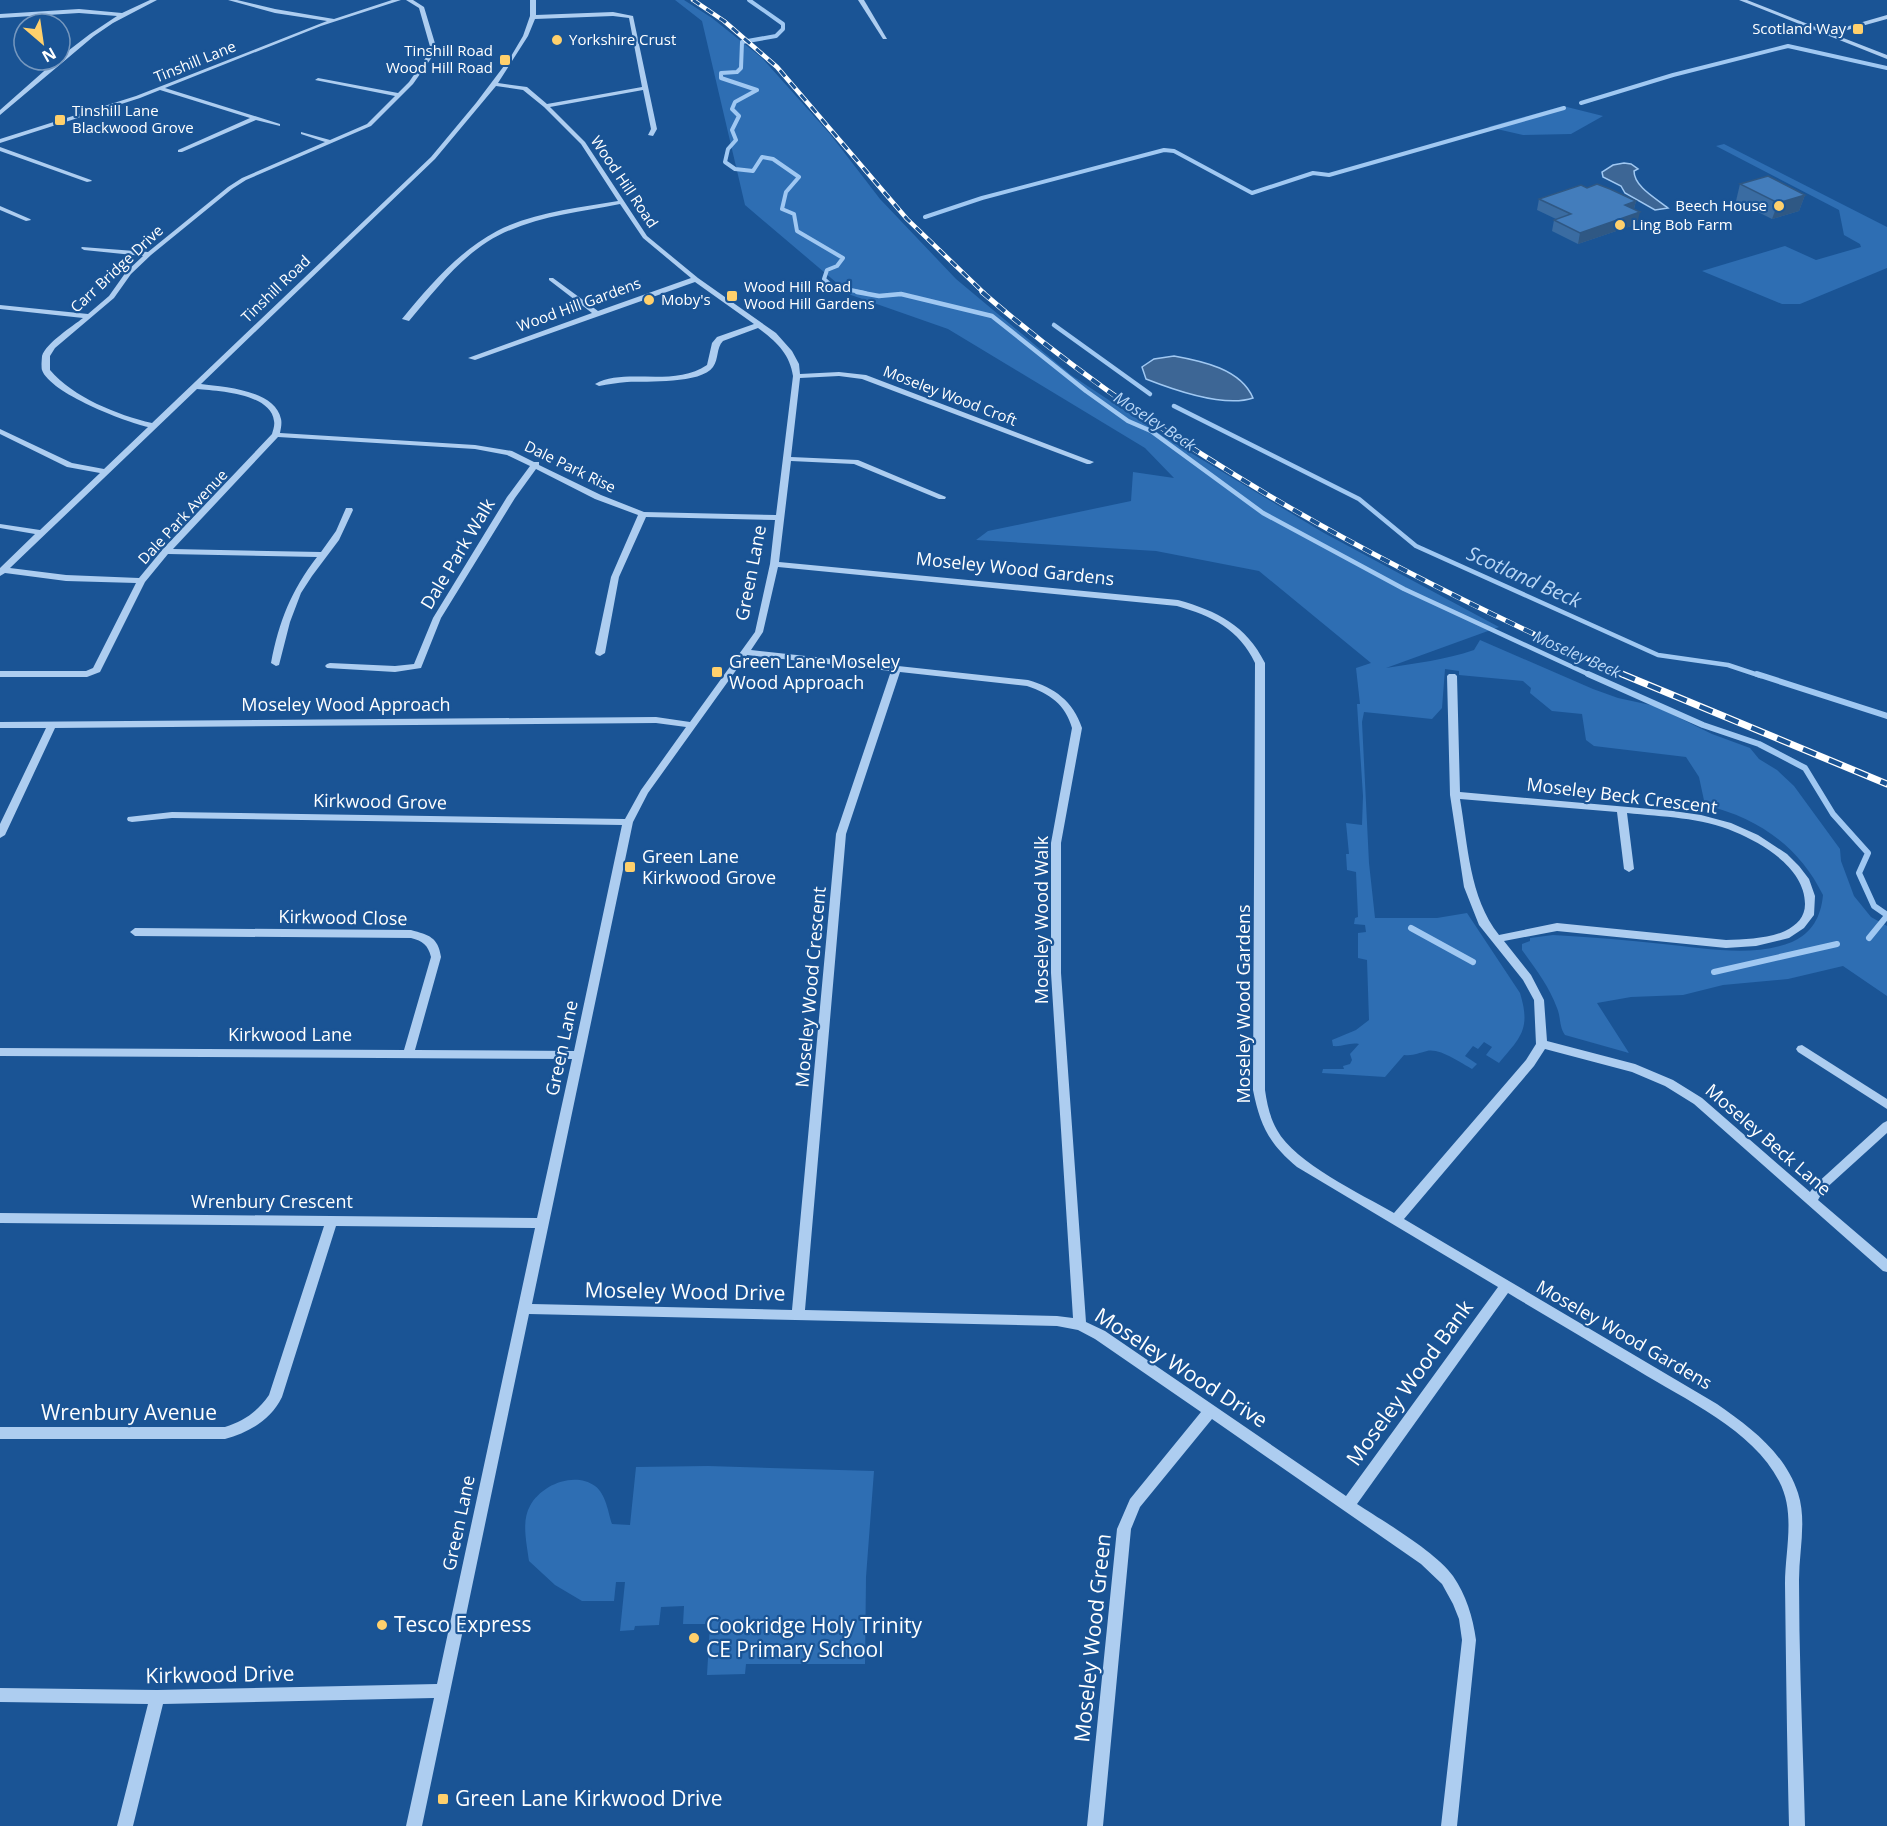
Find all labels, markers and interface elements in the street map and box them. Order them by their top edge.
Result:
north arrow [12,12,72,72]
place label: Scotland Way [1752,18,1846,38]
marker: Scotland Way [1851,22,1865,36]
place label: Yorkshire Crust [569,29,676,49]
marker: Yorkshire Crust [550,33,564,47]
street label: Tinshill Lane [151,36,239,87]
place label: Tinshill Road Wood Hill Road [386,40,493,77]
text: N [38,42,60,68]
marker: Tinshill Road Wood Hill Road [498,53,512,67]
place label: Tinshill Lane Blackwood Grove [72,100,194,137]
marker: Tinshill Lane Blackwood Grove [53,113,67,127]
street label: Wood Hill Road [587,131,663,231]
place label: Beech House [1675,195,1767,215]
marker: Beech House [1772,199,1786,213]
place label: Ling Bob Farm [1632,214,1733,234]
marker: Ling Bob Farm [1613,218,1627,232]
street label: Carr Bridge Drive [66,220,167,316]
street label: Tinshill Road [236,250,314,326]
street label: Wood Hill Gardens [514,272,643,336]
place label: Wood Hill Road Wood Hill Gardens [744,276,875,313]
place label: Moby's [661,289,711,309]
marker: Wood Hill Road Wood Hill Gardens [725,289,739,303]
marker: Moby's [642,293,656,307]
street label: Moseley Wood Croft [881,360,1020,430]
water label: Moseley Beck [1110,386,1201,456]
street label: Dale Park Rise [521,435,619,497]
street label: Dale Park Avenue [133,465,231,568]
street label: Dale Park Walk [415,493,500,613]
street label: Green Lane [729,523,771,623]
water label: Scotland Beck [1463,539,1587,614]
street label: Moseley Wood Gardens [915,546,1115,590]
water label: Moseley Beck [1530,625,1625,684]
place label: Green Lane Moseley Wood Approach [729,649,901,694]
marker: Green Lane Moseley Wood Approach [710,665,724,679]
street label: Moseley Wood Approach [241,692,451,716]
street label: Moseley Beck Crescent [1525,771,1719,819]
street label: Kirkwood Grove [313,788,447,814]
street label: Moseley Wood Walk [1029,835,1053,1004]
place label: Green Lane Kirkwood Grove [642,844,776,889]
marker: Green Lane Kirkwood Grove [623,860,637,874]
street label: Moseley Wood Crescent [789,885,831,1088]
street label: Kirkwood Close [278,904,408,930]
street label: Moseley Wood Gardens [1231,904,1255,1104]
street label: Green Lane [539,998,583,1098]
street label: Kirkwood Lane [228,1022,352,1046]
street label: Moseley Beck Lane [1701,1078,1837,1200]
street label: Wrenbury Crescent [191,1189,353,1213]
street label: Moseley Wood Gardens [1532,1274,1717,1394]
street label: Moseley Wood Drive [584,1275,786,1307]
street label: Moseley Wood Bank [1340,1294,1479,1471]
street label: Moseley Wood Drive [1090,1301,1273,1434]
street label: Wrenbury Avenue [41,1398,217,1426]
street label: Green Lane [436,1473,480,1573]
street label: Moseley Wood Green [1067,1532,1117,1744]
place label: Tesco Express [394,1610,531,1638]
place label: Cookridge Holy Trinity CE Primary School [706,1611,922,1663]
marker: Tesco Express [375,1618,389,1632]
marker: Cookridge Holy Trinity CE Primary School [687,1631,701,1645]
street label: Kirkwood Drive [145,1659,295,1689]
place label: Green Lane Kirkwood Drive [455,1784,723,1812]
marker: Green Lane Kirkwood Drive [436,1792,450,1806]

